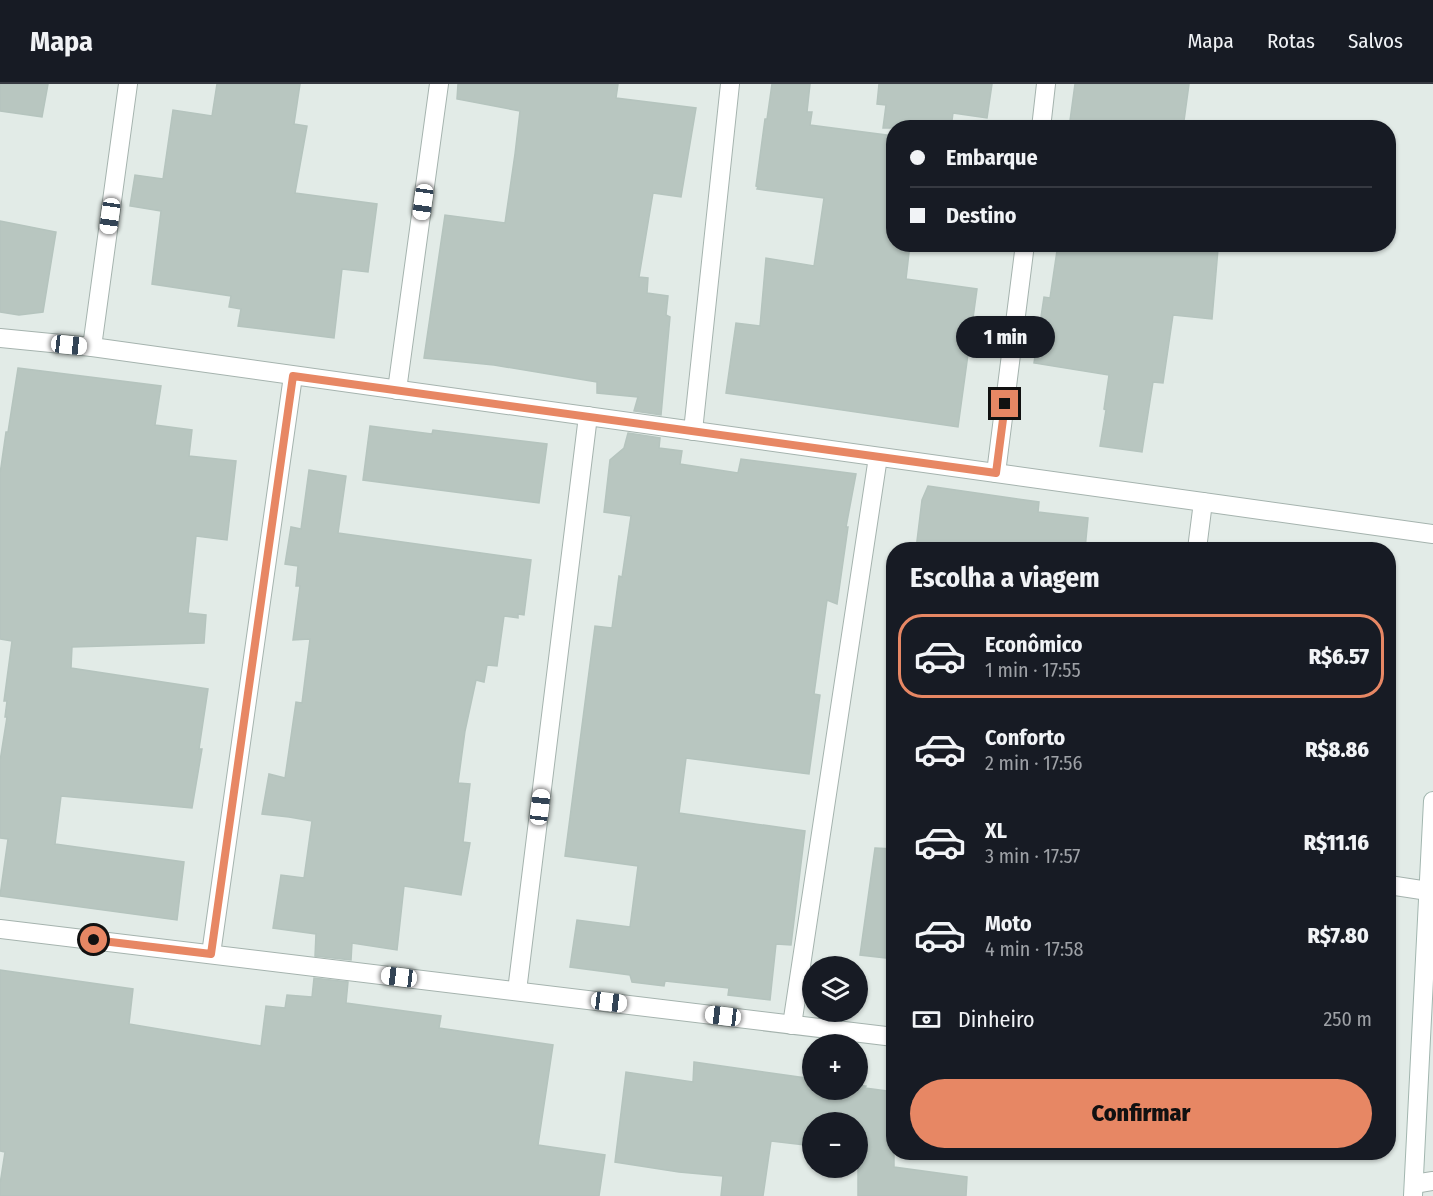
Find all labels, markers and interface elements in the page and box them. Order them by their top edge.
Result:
text: Mapa [30,25,93,58]
text: Mapa [1187,28,1234,54]
text: Rotas [1267,28,1315,54]
text: Salvos [1348,28,1403,54]
text: Embarque [946,144,1038,171]
car [412,183,434,221]
car [99,197,121,235]
text: Destino [946,202,1017,229]
callout: 1 min [956,317,1054,359]
text: 1 min [984,325,1027,349]
car [50,334,88,356]
route end [991,390,1018,417]
text: Escolha a viagem [910,562,1100,594]
icon: car [913,629,967,683]
text: Econômico [985,631,1083,658]
text: R$6.57 [1309,643,1369,670]
text: 1 min · 17:55 [985,658,1081,682]
icon: car [913,722,967,776]
text: Conforto [985,724,1065,751]
text: R$8.86 [1305,736,1369,763]
text: 2 min · 17:56 [985,751,1082,775]
car [529,788,551,826]
icon: car [913,815,967,869]
text: XL [985,817,1007,844]
text: R$11.16 [1304,829,1369,856]
text: 3 min · 17:57 [985,844,1080,868]
icon: car [913,908,967,962]
text: Moto [985,910,1032,937]
text: R$7.80 [1307,922,1369,949]
route start [80,926,107,953]
text: 4 min · 17:58 [985,937,1083,961]
map controls [802,956,868,1178]
button: layers [802,956,868,1022]
car [380,966,418,988]
car [590,991,628,1013]
icon: cash [910,1003,943,1036]
car [704,1005,742,1027]
text: Dinheiro [958,1006,1035,1033]
text: 250 m [1324,1007,1372,1031]
button: + [802,1034,868,1100]
button: Confirmar [910,1079,1372,1148]
button: − [802,1112,868,1178]

